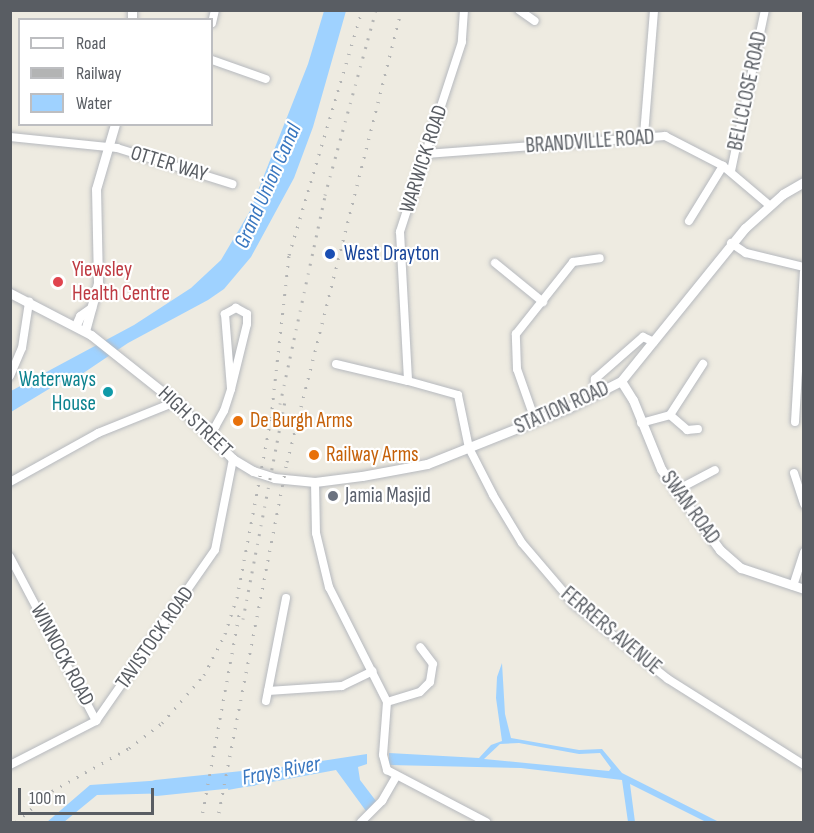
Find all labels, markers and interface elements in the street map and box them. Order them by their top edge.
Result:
legend [18,18,213,126]
street label: BELLCLOSE ROAD [723,29,773,153]
text: Road [76,33,106,54]
text: Railway [76,63,121,84]
text: Water [76,93,112,114]
street label: WARWICK ROAD [395,102,453,216]
water label: Grand Union Canal [229,119,307,253]
street label: BRANDVILLE ROAD [525,125,655,159]
street label: OTTER WAY [128,140,210,188]
place label: West Drayton [344,241,439,267]
marker: West Drayton [321,245,339,263]
place label: Yiewsley Health Centre [72,257,170,307]
marker: Yiewsley Health Centre [49,273,67,291]
place label: Waterways House [19,367,96,417]
street label: STATION ROAD [511,376,613,440]
street label: HIGH STREET [153,381,237,463]
marker: Waterways House [101,385,115,399]
place label: De Burgh Arms [250,408,353,434]
marker: De Burgh Arms [231,414,245,428]
place label: Railway Arms [326,442,419,468]
marker: Railway Arms [307,448,321,462]
street label: SWAN ROAD [655,466,725,550]
place label: Jamia Masjid [345,483,431,509]
marker: Jamia Masjid [326,489,340,503]
street label: TAVISTOCK ROAD [110,582,200,694]
street label: FERRERS AVENUE [556,582,666,680]
street label: WINNOCK ROAD [25,600,99,710]
water label: Frays River [240,751,322,791]
scale bar [21,776,158,814]
text: 100 m [29,788,66,809]

